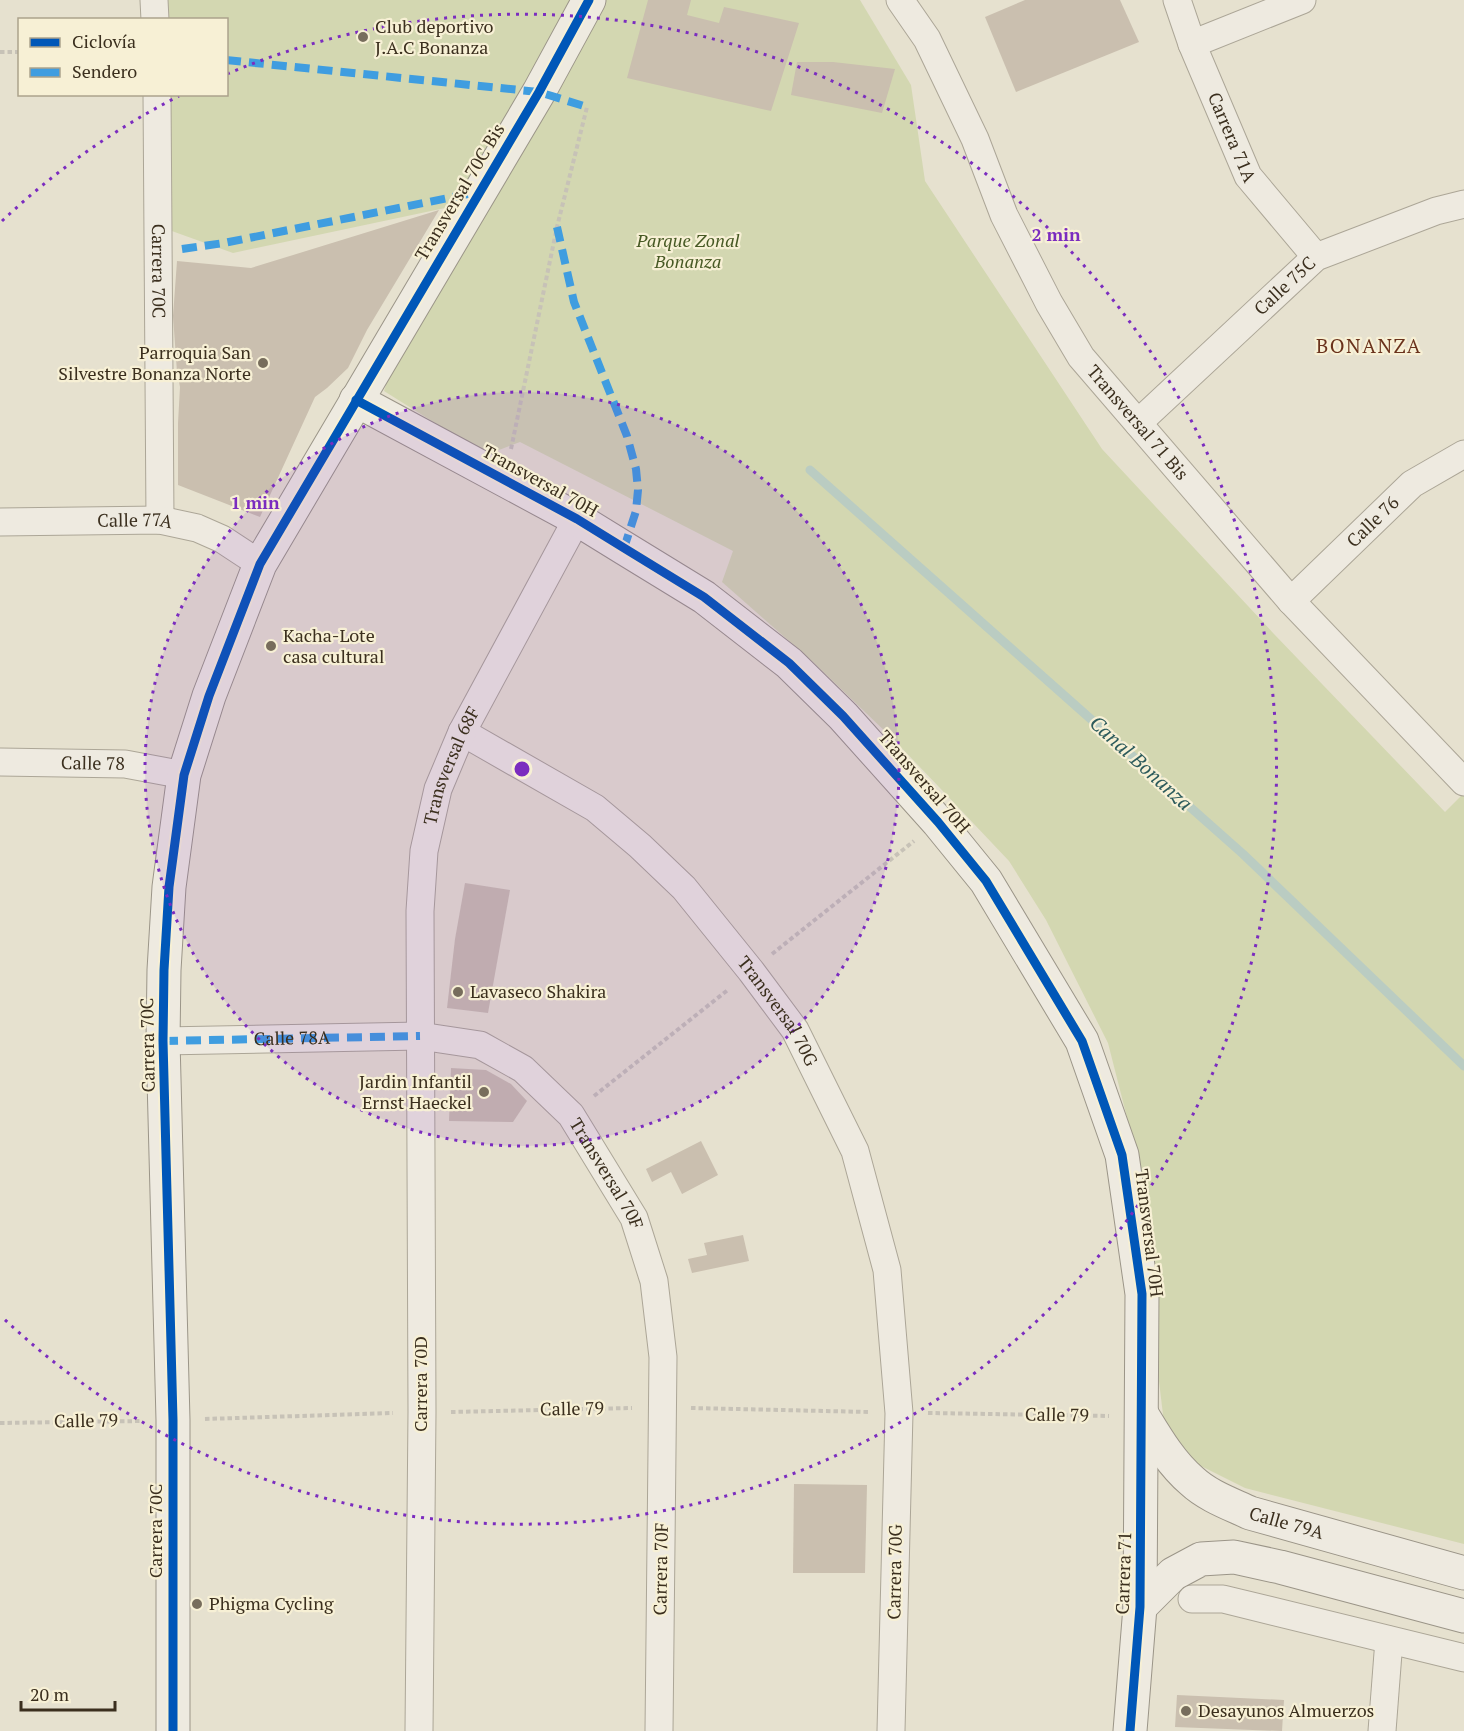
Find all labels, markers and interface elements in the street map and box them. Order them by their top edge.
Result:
place label: Club deportivo J.A.C Bonanza [375,14,494,59]
legend [18,18,228,96]
text: Ciclovía [72,29,136,53]
marker: Club deportivo J.A.C Bonanza [356,30,370,44]
text: Sendero [72,59,137,83]
street label: Carrera 71A [1203,88,1263,186]
street label: Transversal 70C Bis [409,118,510,265]
text: 2 min [1031,222,1081,246]
street label: Carrera 70C [147,224,172,318]
park label: Parque Zonal Bonanza [636,228,740,273]
street label: Calle 75C [1248,251,1320,320]
district label: BONANZA [1316,332,1422,359]
place label: Parroquia San Silvestre Bonanza Norte [58,340,251,385]
marker: Parroquia San Silvestre Bonanza Norte [256,356,270,370]
street label: Transversal 71 Bis [1082,359,1195,485]
street label: Transversal 70H [478,438,603,522]
text: 1 min [230,490,280,514]
street label: Calle 76 [1341,490,1404,552]
street label: Calle 77A [97,507,176,534]
place label: Kacha-Lote casa cultural [283,623,384,668]
marker: Kacha-Lote casa cultural [264,639,278,653]
street label: Transversal 68F [417,702,485,827]
water label: Canal Bonanza [1084,709,1199,816]
street label: Transversal 70H [873,725,976,838]
street label: Calle 78 [61,750,125,775]
centre of rings [512,759,532,779]
street label: Transversal 70G [733,951,824,1070]
place label: Lavaseco Shakira [470,979,606,1003]
marker: Lavaseco Shakira [451,985,465,999]
street label: Carrera 70C [134,997,160,1093]
street label: Calle 78A [253,1025,331,1050]
place label: Jardin Infantil Ernst Haeckel [359,1069,472,1114]
marker: Jardin Infantil Ernst Haeckel [477,1085,491,1099]
street label: Transversal 70F [565,1113,650,1231]
street label: Transversal 70H [1130,1167,1170,1298]
street label: Carrera 70D [408,1336,432,1432]
street label: Calle 79 [540,1395,604,1421]
street label: Calle 79 [1025,1401,1089,1427]
street label: Calle 79 [54,1407,118,1433]
street label: Carrera 70C [143,1484,167,1578]
street label: Calle 79A [1247,1500,1327,1544]
street label: Carrera 70F [647,1522,673,1616]
street label: Carrera 70G [881,1523,907,1620]
street label: Carrera 71 [1110,1531,1136,1615]
place label: Phigma Cycling [209,1591,334,1615]
marker: Phigma Cycling [190,1597,204,1611]
scale bar [21,1674,116,1712]
text: 20 m [30,1682,70,1706]
place label: Desayunos Almuerzos [1198,1698,1374,1722]
marker: Desayunos Almuerzos [1179,1704,1193,1718]

